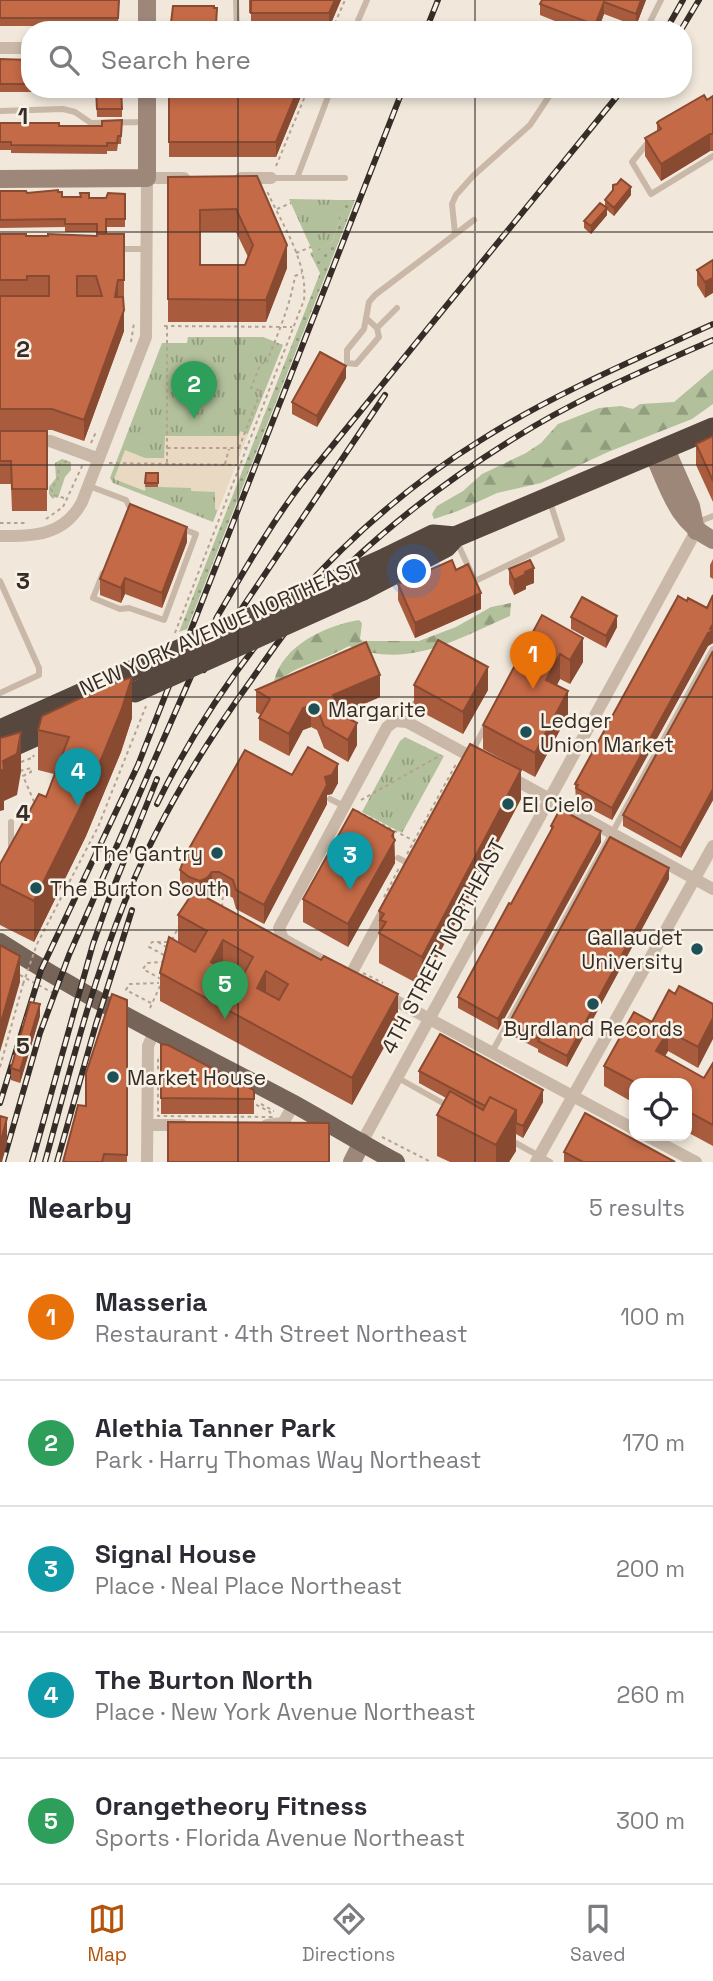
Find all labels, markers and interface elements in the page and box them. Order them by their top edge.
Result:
search box [21,21,692,98]
icon: search [45,41,83,79]
text: Search here [101,43,251,77]
text: 1 [18,101,28,131]
text: 2 [16,334,30,364]
pin: 2 [171,361,217,419]
street label: NEW YORK AVENUE NORTHEAST [75,553,365,701]
your location [397,554,431,588]
text: 3 [16,566,30,596]
pin: 1 [510,631,556,689]
place label: Margarite [328,696,426,723]
marker: Margarite [306,701,322,717]
place label: Ledger Union Market [540,707,674,758]
marker: Ledger Union Market [518,724,534,740]
pin: 4 [55,748,101,806]
place label: El Cielo [522,791,594,818]
marker: El Cielo [500,796,516,812]
text: 4 [16,798,31,828]
pin: 3 [327,832,373,890]
street label: 4TH STREET NORTHEAST [375,834,511,1058]
place label: The Gantry [91,840,203,867]
marker: The Gantry [209,845,225,861]
place label: The Burton South [50,875,229,902]
marker: The Burton South [28,880,44,896]
place label: Gallaudet University [581,924,683,975]
marker: Gallaudet University [689,941,705,957]
pin: 5 [202,961,248,1019]
marker: Byrdland Records [585,996,601,1012]
place label: Byrdland Records [503,1015,683,1042]
text: 5 [16,1031,30,1061]
place label: Market House [127,1064,266,1091]
marker: Market House [105,1069,121,1085]
map controls [629,1078,692,1141]
button: locate [629,1078,692,1141]
text: Nearby [28,1188,132,1227]
text: 5 results [589,1193,685,1223]
text: Masseria [95,1285,207,1319]
text: 1 [46,1302,56,1332]
text: 100 m [620,1302,685,1332]
text: Restaurant · 4th Street Northeast [95,1319,468,1349]
text: Alethia Tanner Park [95,1411,336,1445]
text: 2 [44,1428,58,1458]
text: 170 m [622,1428,685,1458]
text: Park · Harry Thomas Way Northeast [95,1445,481,1475]
text: Signal House [95,1537,256,1571]
text: 3 [44,1554,58,1584]
text: 200 m [616,1554,685,1584]
text: Place · Neal Place Northeast [95,1571,402,1601]
text: The Burton North [95,1663,313,1697]
text: 4 [44,1680,58,1710]
text: 260 m [617,1680,685,1710]
text: Place · New York Avenue Northeast [95,1697,476,1727]
text: Orangetheory Fitness [95,1789,367,1823]
text: 5 [44,1806,58,1836]
text: 300 m [616,1806,685,1836]
text: Sports · Florida Avenue Northeast [95,1823,465,1853]
tab: Map [87,1900,127,1967]
tab: Directions [302,1900,395,1967]
tab: Saved [570,1900,626,1967]

